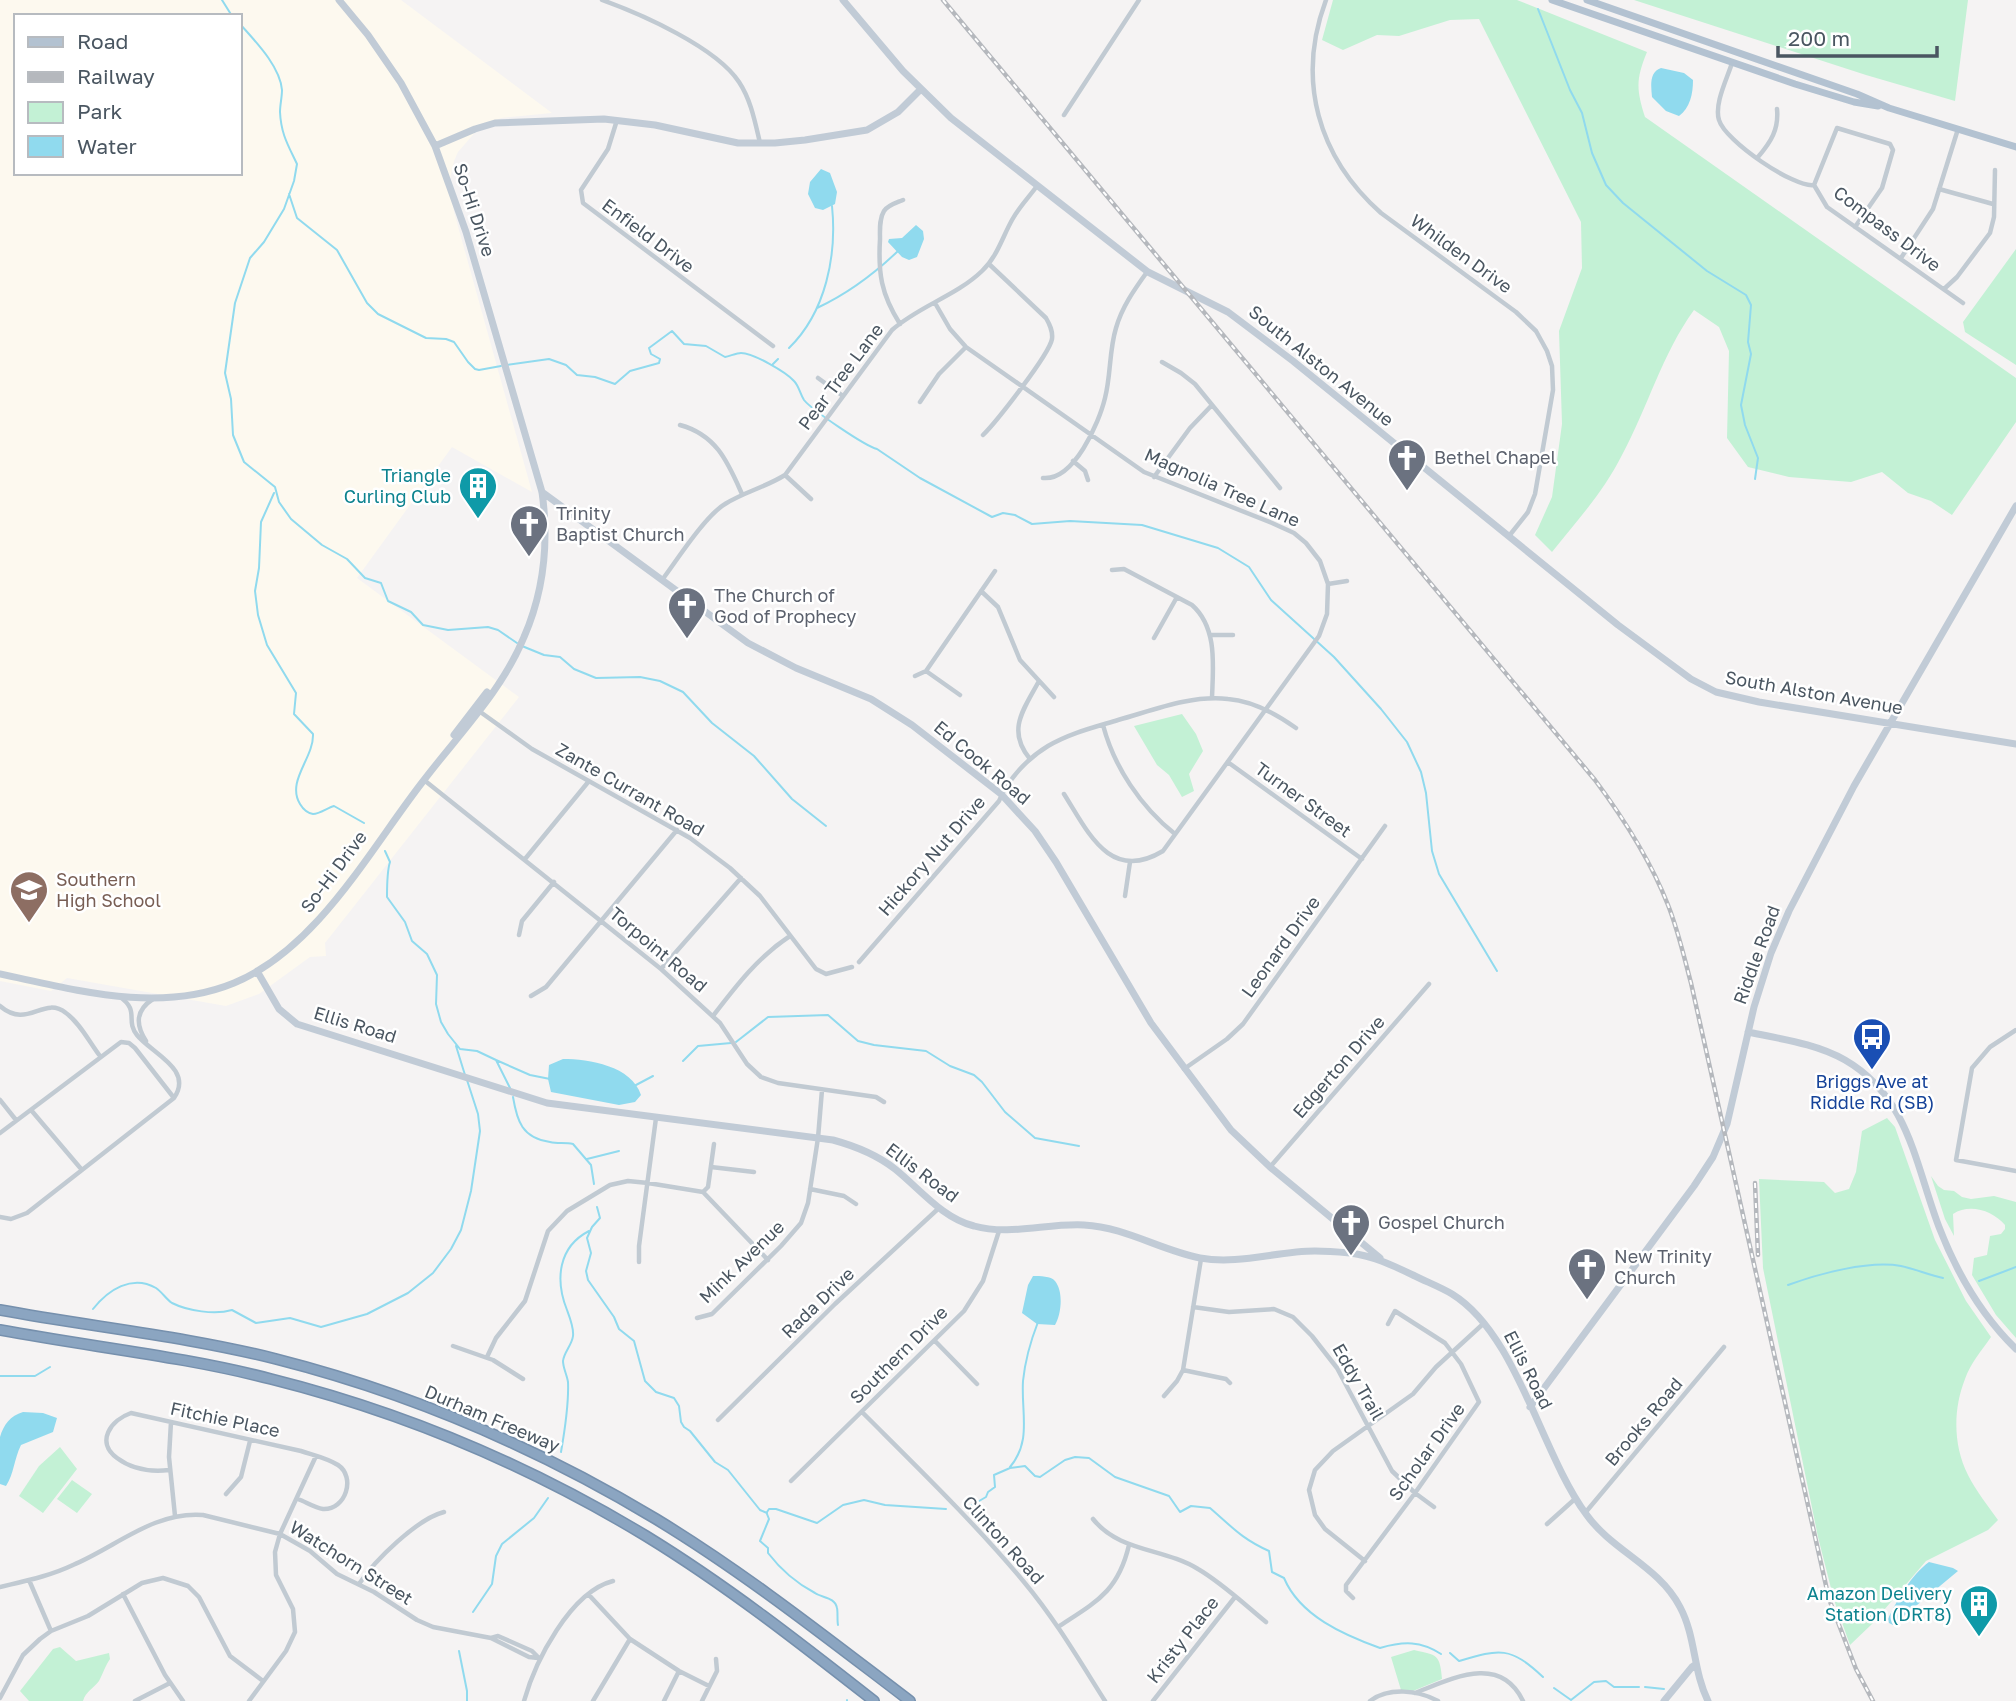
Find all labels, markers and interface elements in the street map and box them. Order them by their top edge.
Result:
legend [14,14,242,175]
scale bar [1778,14,1937,58]
text: 200 m [1788,25,1850,51]
text: Road [77,28,128,54]
text: Railway [77,63,155,89]
text: Park [77,98,123,124]
text: Water [77,133,137,159]
street label: So-Hi Drive [450,160,500,259]
street label: Compass Drive [1830,181,1945,276]
street label: Enfield Drive [598,193,699,277]
street label: Whilden Drive [1406,209,1517,297]
street label: South Alston Avenue [1245,300,1399,430]
street label: Pear Tree Lane [793,319,887,434]
church icon: Bethel Chapel [1386,437,1428,492]
street label: Magnolia Tree Lane [1141,443,1303,531]
place label: Bethel Chapel [1434,446,1556,468]
place label: Triangle Curling Club [344,464,451,507]
building icon: Triangle Curling Club [457,465,499,520]
place label: Trinity Baptist Church [556,502,684,545]
church icon: Trinity Baptist Church [508,503,550,558]
place label: The Church of God of Prophecy [714,584,856,627]
church icon: The Church of God of Prophecy [666,585,708,640]
street label: South Alston Avenue [1724,666,1905,718]
street label: Ed Cook Road [930,716,1035,809]
street label: Zante Currant Road [552,738,709,841]
street label: Turner Street [1251,757,1356,842]
street label: Hickory Nut Drive [873,791,989,920]
street label: So-Hi Drive [295,826,371,917]
place label: Southern High School [56,868,161,911]
school or university icon: Southern High School [8,869,50,924]
street label: Leonard Drive [1236,892,1324,1001]
street label: Torpoint Road [605,902,712,996]
street label: Riddle Road [1728,902,1784,1007]
street label: Ellis Road [311,1001,399,1047]
street label: Edgerton Drive [1288,1010,1389,1122]
bus stop icon: Briggs Ave at Riddle Rd (SB) [1851,1016,1893,1071]
place label: Briggs Ave at Riddle Rd (SB) [1810,1070,1934,1113]
street label: Ellis Road [882,1138,963,1207]
church icon: Gospel Church [1330,1202,1372,1257]
place label: Gospel Church [1378,1211,1505,1233]
street label: Mink Avenue [694,1215,788,1307]
place label: New Trinity Church [1614,1245,1712,1288]
church icon: New Trinity Church [1566,1246,1608,1301]
street label: Rada Drive [776,1262,858,1342]
street label: Southern Drive [845,1301,952,1408]
street label: Ellis Road [1500,1326,1558,1413]
street label: Eddy Trail [1328,1339,1390,1424]
street label: Brooks Road [1600,1373,1687,1470]
street label: Durham Freeway [422,1380,563,1456]
street label: Fitchie Place [168,1397,282,1441]
street label: Scholar Drive [1383,1398,1469,1505]
street label: Clinton Road [958,1491,1049,1588]
street label: Watchorn Street [286,1515,417,1609]
place label: Amazon Delivery Station (DRT8) [1807,1582,1952,1625]
building icon: Amazon Delivery Station (DRT8) [1958,1583,2000,1638]
street label: Kristy Place [1142,1592,1223,1687]

